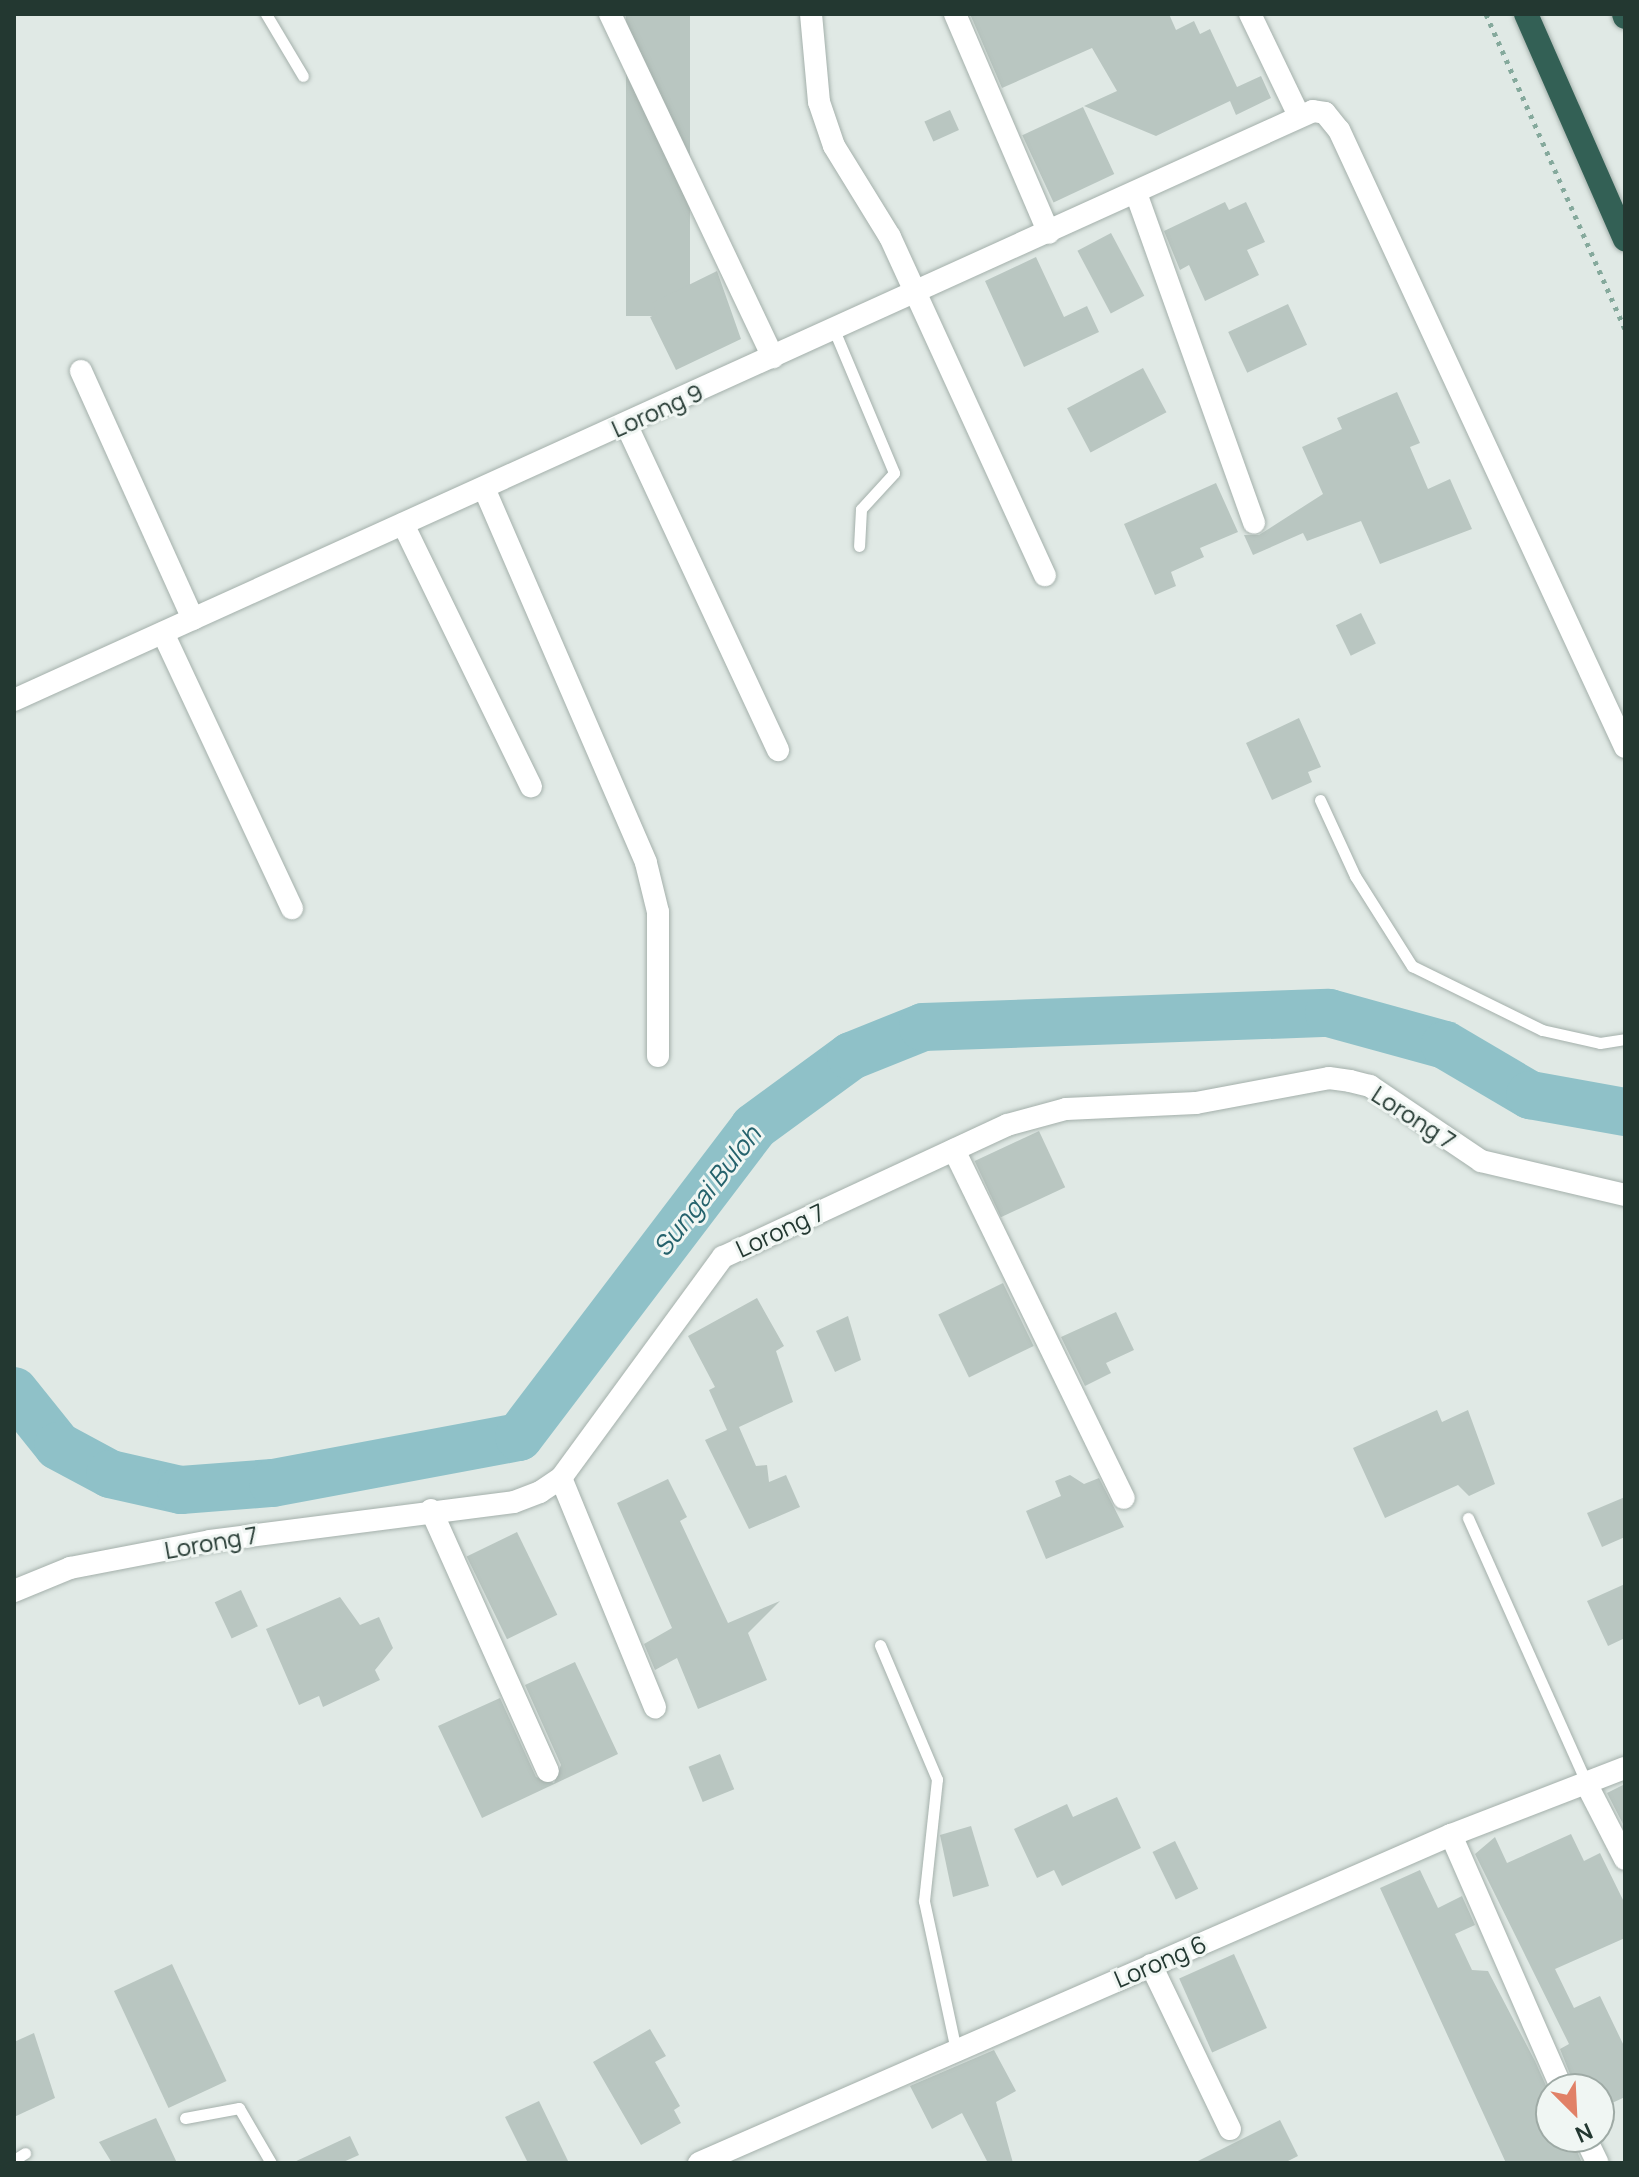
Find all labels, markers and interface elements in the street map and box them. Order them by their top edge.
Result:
street label: Lorong 9 [607,377,707,443]
street label: Lorong 7 [1367,1079,1461,1155]
water label: Sungai Buloh [647,1120,767,1262]
street label: Lorong 7 [731,1197,829,1263]
street label: Lorong 7 [162,1520,260,1564]
street label: Lorong 6 [1110,1929,1210,1993]
north arrow [1535,2073,1615,2153]
text: N [1571,2116,1597,2150]

